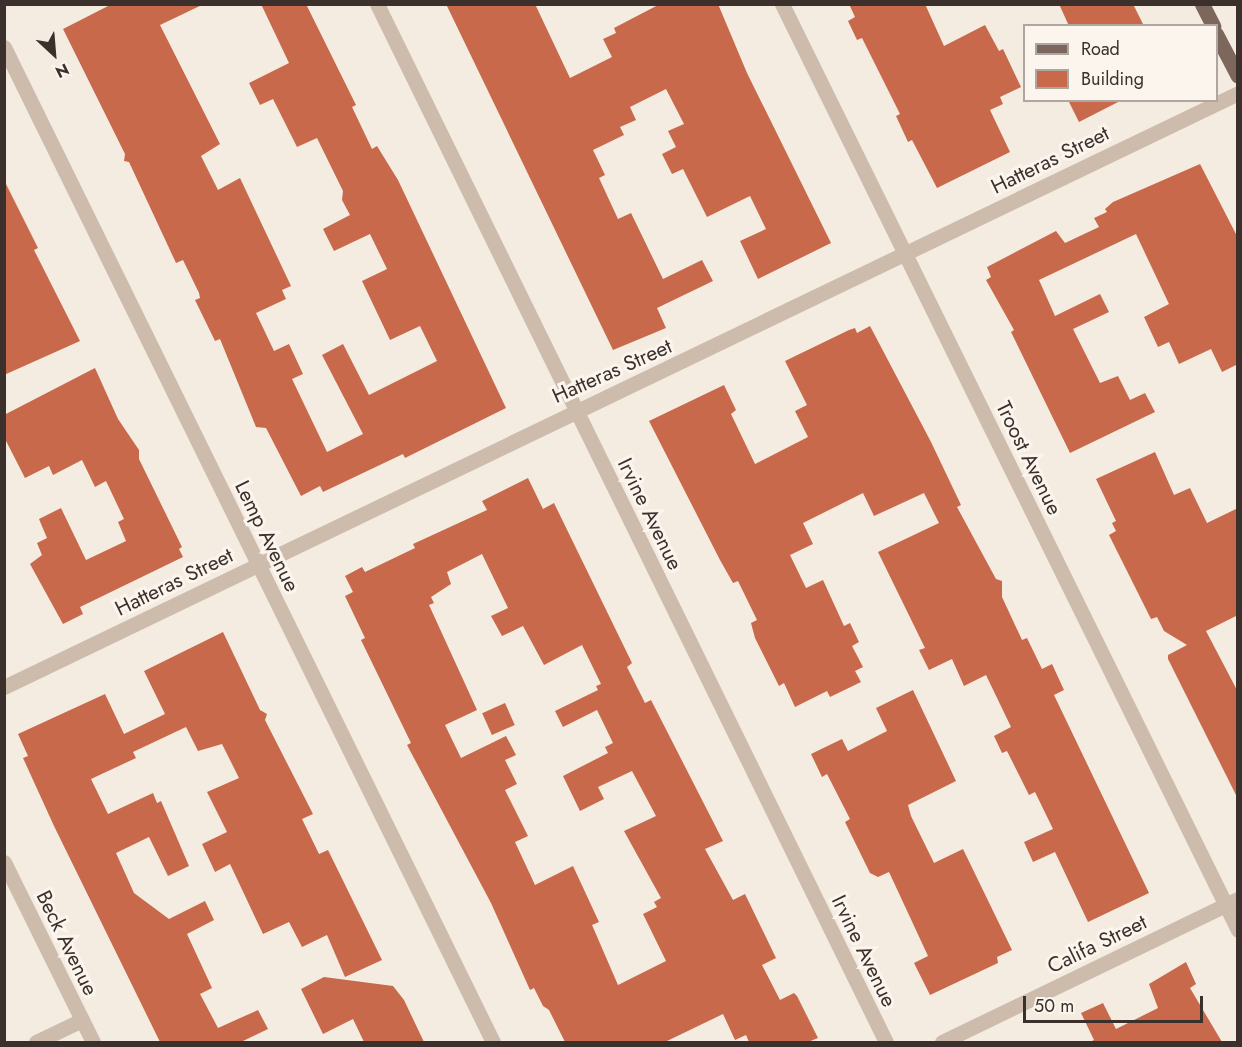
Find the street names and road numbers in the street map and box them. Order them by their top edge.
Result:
street label: Hatteras Street [987,121,1113,199]
street label: Hatteras Street [548,333,676,409]
street label: Troost Avenue [991,397,1067,519]
street label: Irvine Avenue [612,454,688,574]
street label: Lemp Avenue [229,476,305,596]
street label: Hatteras Street [111,543,237,621]
street label: Beck Avenue [31,886,103,1000]
street label: Irvine Avenue [826,891,902,1011]
street label: Califa Street [1043,909,1151,979]

